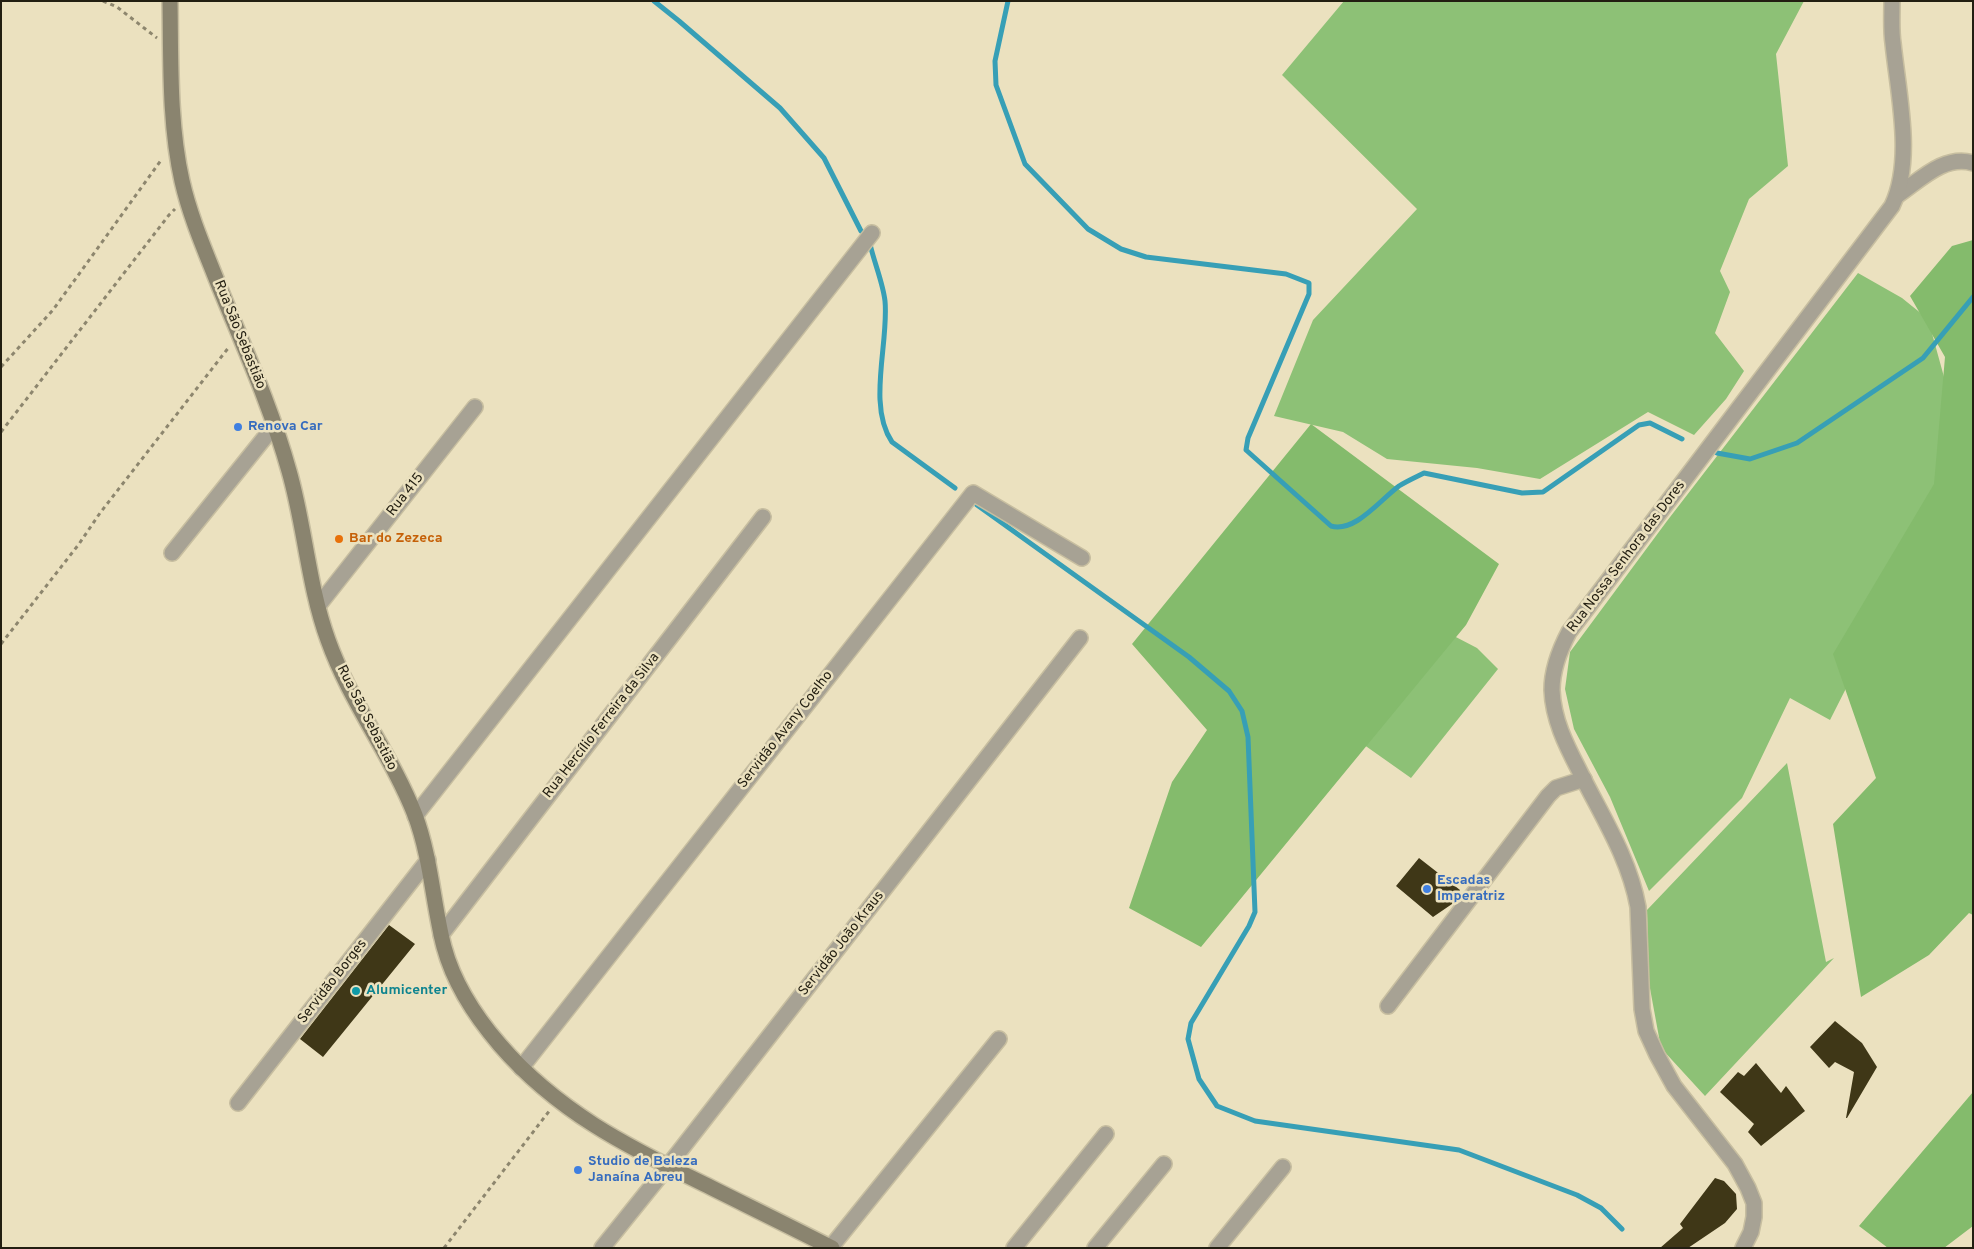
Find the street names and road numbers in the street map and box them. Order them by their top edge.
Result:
street label: Rua São Sebastião [210,278,268,392]
street label: Rua 415 [384,470,428,520]
street label: Rua Nossa Senhora das Dores [1564,478,1690,636]
street label: Rua Hercílio Ferreira da Silva [540,650,664,802]
street label: Rua São Sebastião [332,663,400,773]
street label: Servidão Avany Coelho [735,668,837,792]
street label: Servidão João Kraus [796,888,888,1000]
street label: Servidão Borges [295,937,371,1027]

